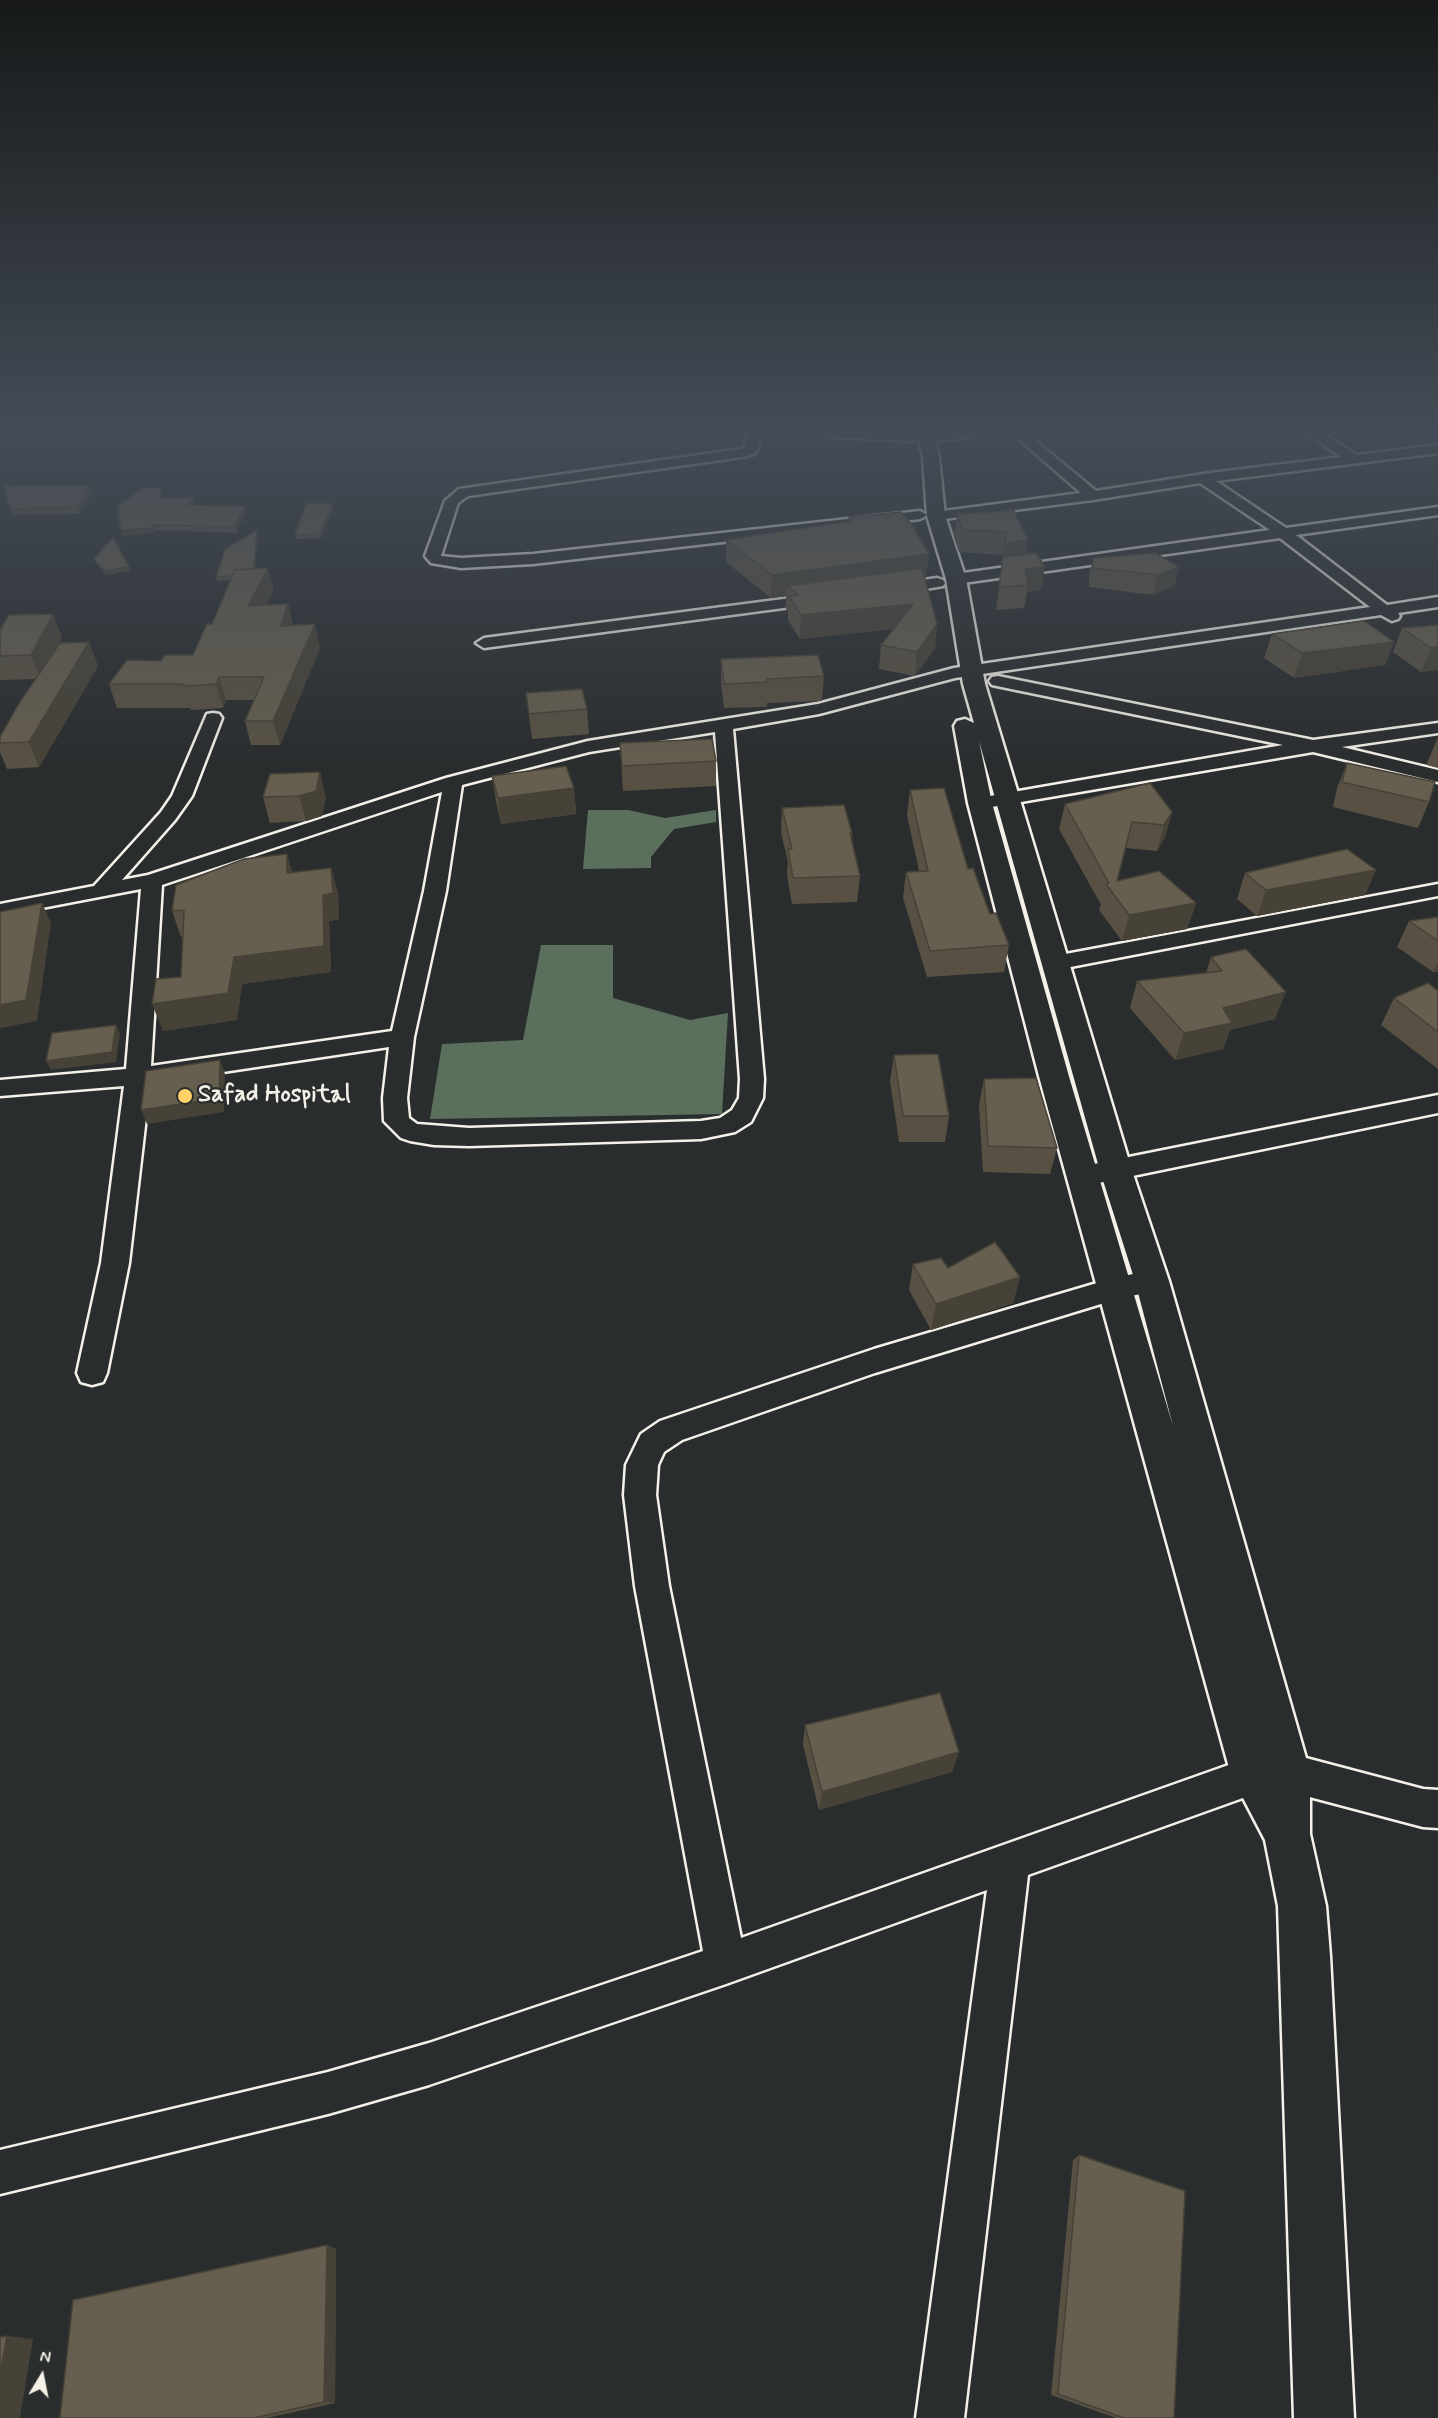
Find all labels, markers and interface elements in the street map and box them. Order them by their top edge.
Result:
place label: Safad Hospital [198,1082,351,1110]
marker: Safad Hospital [176,1087,194,1105]
north arrow [12,2346,72,2406]
text: N [38,2347,52,2369]

